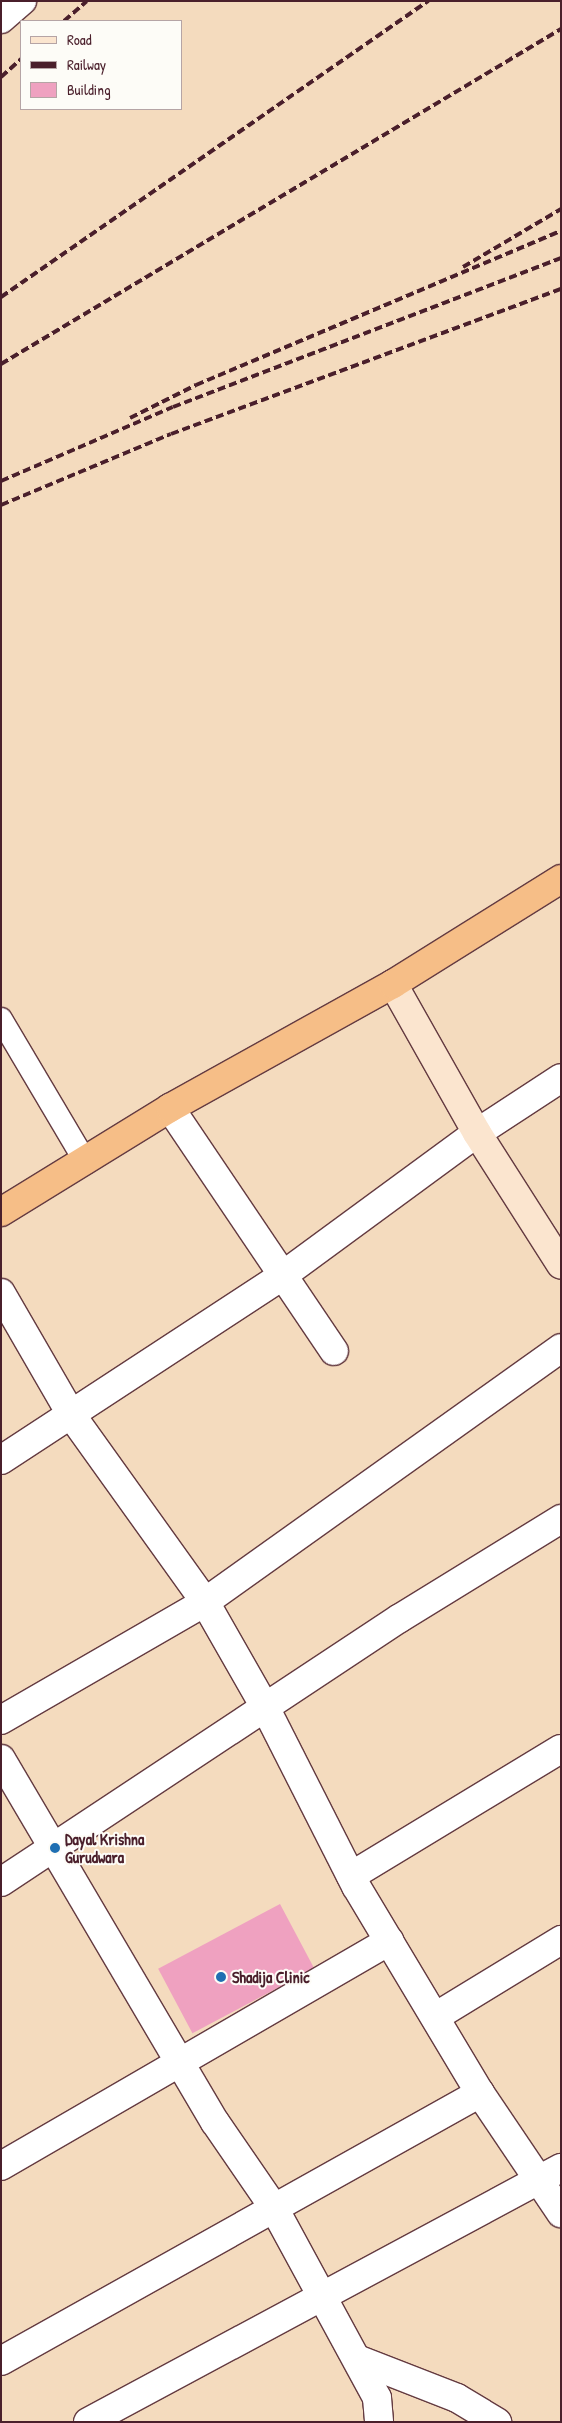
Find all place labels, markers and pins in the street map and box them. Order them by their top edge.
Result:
place label: Dayal Krishna Gurudwara [65,1829,144,1867]
marker: Dayal Krishna Gurudwara [49,1842,61,1854]
place label: Shadija Clinic [232,1967,310,1987]
marker: Shadija Clinic [214,1970,228,1984]

